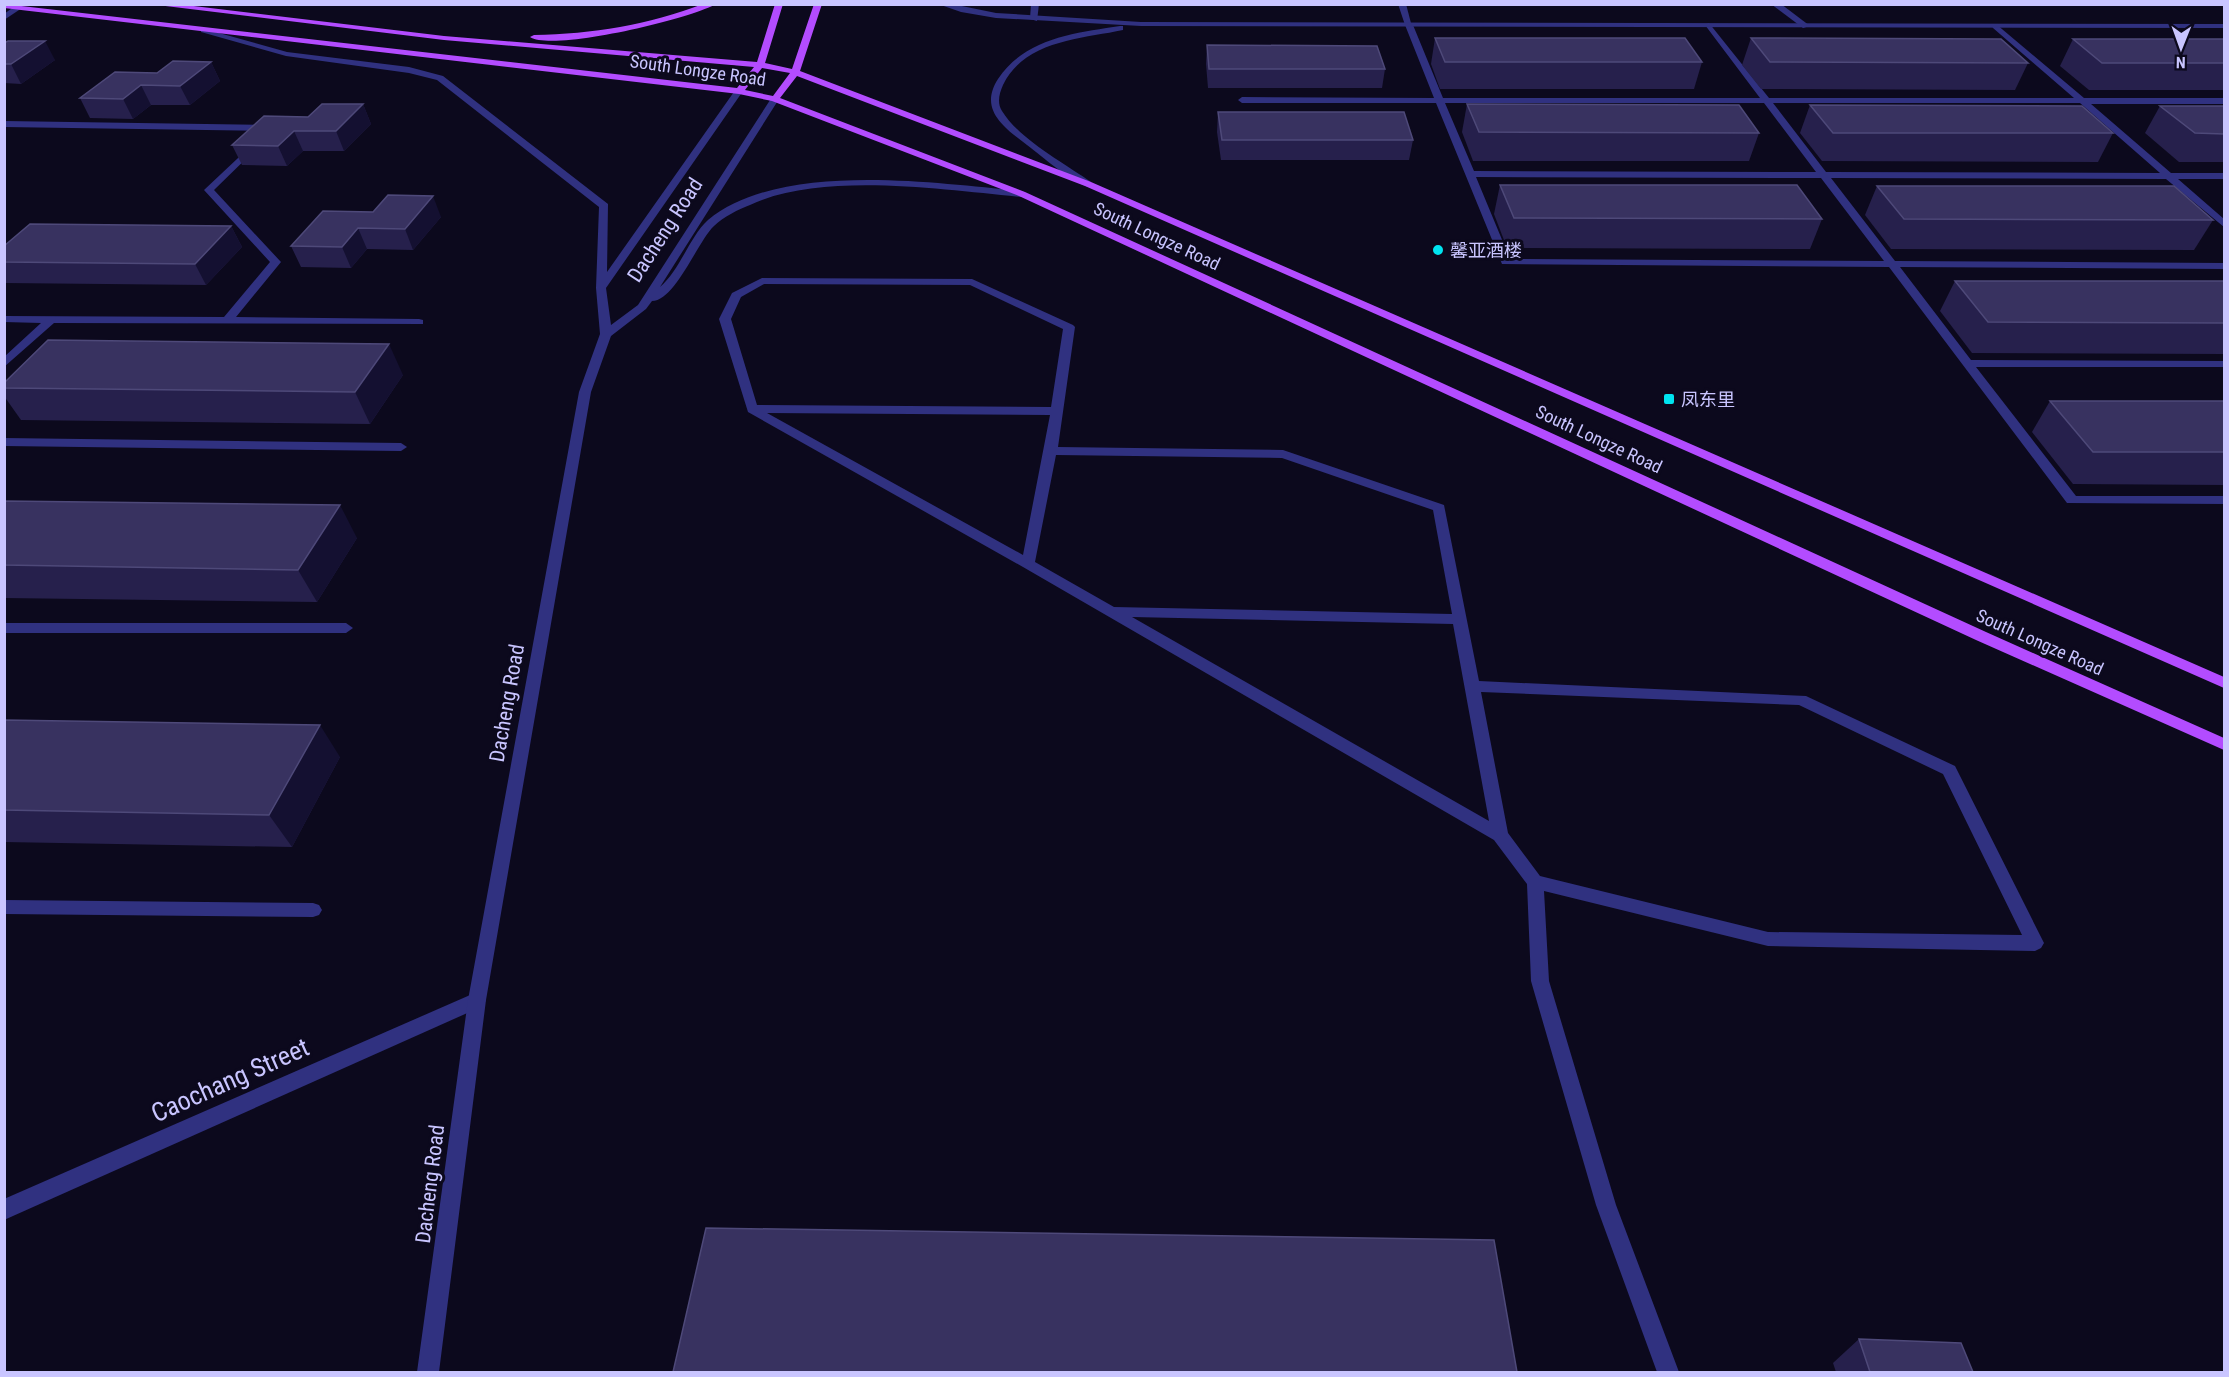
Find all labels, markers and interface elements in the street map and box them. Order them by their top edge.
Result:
north arrow [2151,18,2211,78]
street label: South Longze Road [629,50,767,90]
text: N [2176,53,2186,72]
street label: Dacheng Road [622,173,708,287]
street label: South Longze Road [1091,198,1223,274]
place label: 馨亚酒楼 [1450,240,1522,261]
marker: 馨亚酒楼 [1431,243,1445,257]
place label: 凤东里 [1681,389,1735,410]
marker: 凤东里 [1662,392,1676,406]
street label: South Longze Road [1533,401,1665,477]
street label: South Longze Road [1973,605,2107,679]
street label: Dacheng Road [485,642,529,764]
street label: Caochang Street [146,1032,314,1128]
street label: Dacheng Road [411,1123,449,1245]

